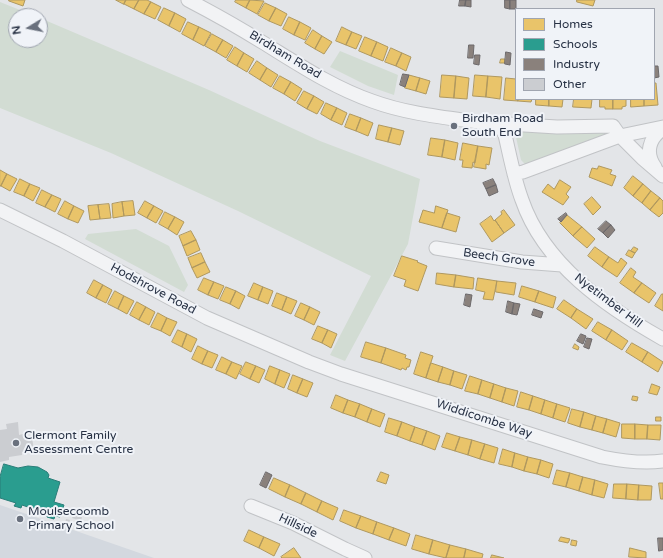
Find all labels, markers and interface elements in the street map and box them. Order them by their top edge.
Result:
north arrow [8,8,48,48]
legend [515,8,655,100]
text: Homes [553,17,593,31]
text: N [10,25,24,35]
street label: Birdham Road [246,28,324,82]
text: Schools [553,37,597,51]
text: Industry [553,57,600,71]
text: Other [553,77,586,91]
place label: Birdham Road South End [462,112,544,140]
marker: Birdham Road South End [449,121,459,131]
street label: Beech Grove [462,246,536,270]
street label: Hodshrove Road [108,260,198,318]
street label: Nyetimber Hill [571,271,645,331]
street label: Widdicombe Way [434,397,534,441]
place label: Clermont Family Assessment Centre [24,429,133,457]
marker: Clermont Family Assessment Centre [11,438,21,448]
place label: Moulsecoomb Primary School [28,505,114,533]
street label: Hillside [276,511,320,541]
marker: Moulsecoomb Primary School [15,514,25,524]

